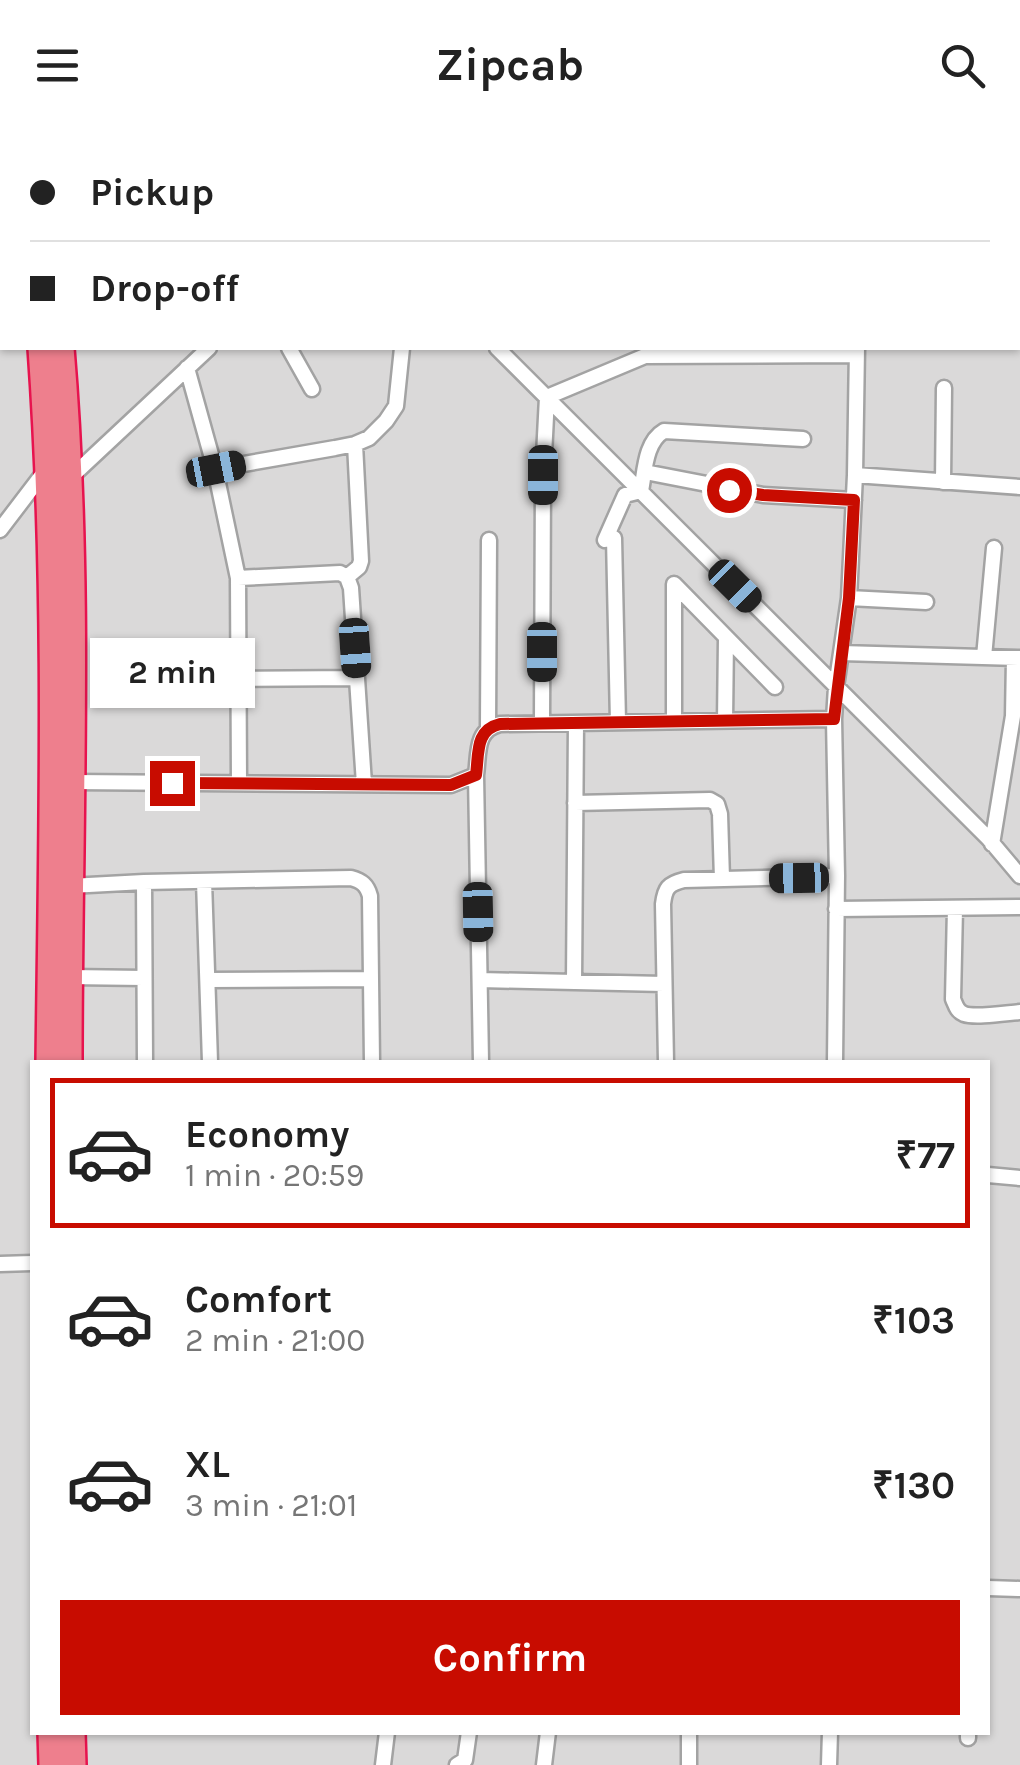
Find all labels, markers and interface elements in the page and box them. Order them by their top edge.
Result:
icon: menu [30,38,85,93]
icon: search [935,38,990,93]
text: Zipcab [436,39,584,91]
text: Pickup [90,170,214,215]
text: Drop-off [90,266,239,311]
car [528,445,558,505]
car [184,449,248,489]
route start [707,468,752,513]
car [703,554,767,618]
car [338,617,372,679]
car [527,622,557,682]
callout: 2 min [90,638,254,708]
text: 2 min [128,654,217,691]
route end [150,761,195,806]
car [769,862,829,894]
car [462,882,494,942]
icon: car [65,1108,155,1198]
text: Economy [185,1112,349,1157]
text: ₹77 [895,1133,955,1178]
text: 1 min · 20:59 [185,1157,364,1194]
icon: car [65,1273,155,1363]
text: Comfort [185,1277,332,1322]
text: ₹103 [872,1298,955,1343]
text: 2 min · 21:00 [185,1322,365,1359]
icon: car [65,1438,155,1528]
text: XL [185,1442,230,1487]
text: ₹130 [872,1463,955,1508]
text: 3 min · 21:01 [185,1487,357,1524]
button: Confirm [60,1600,960,1715]

